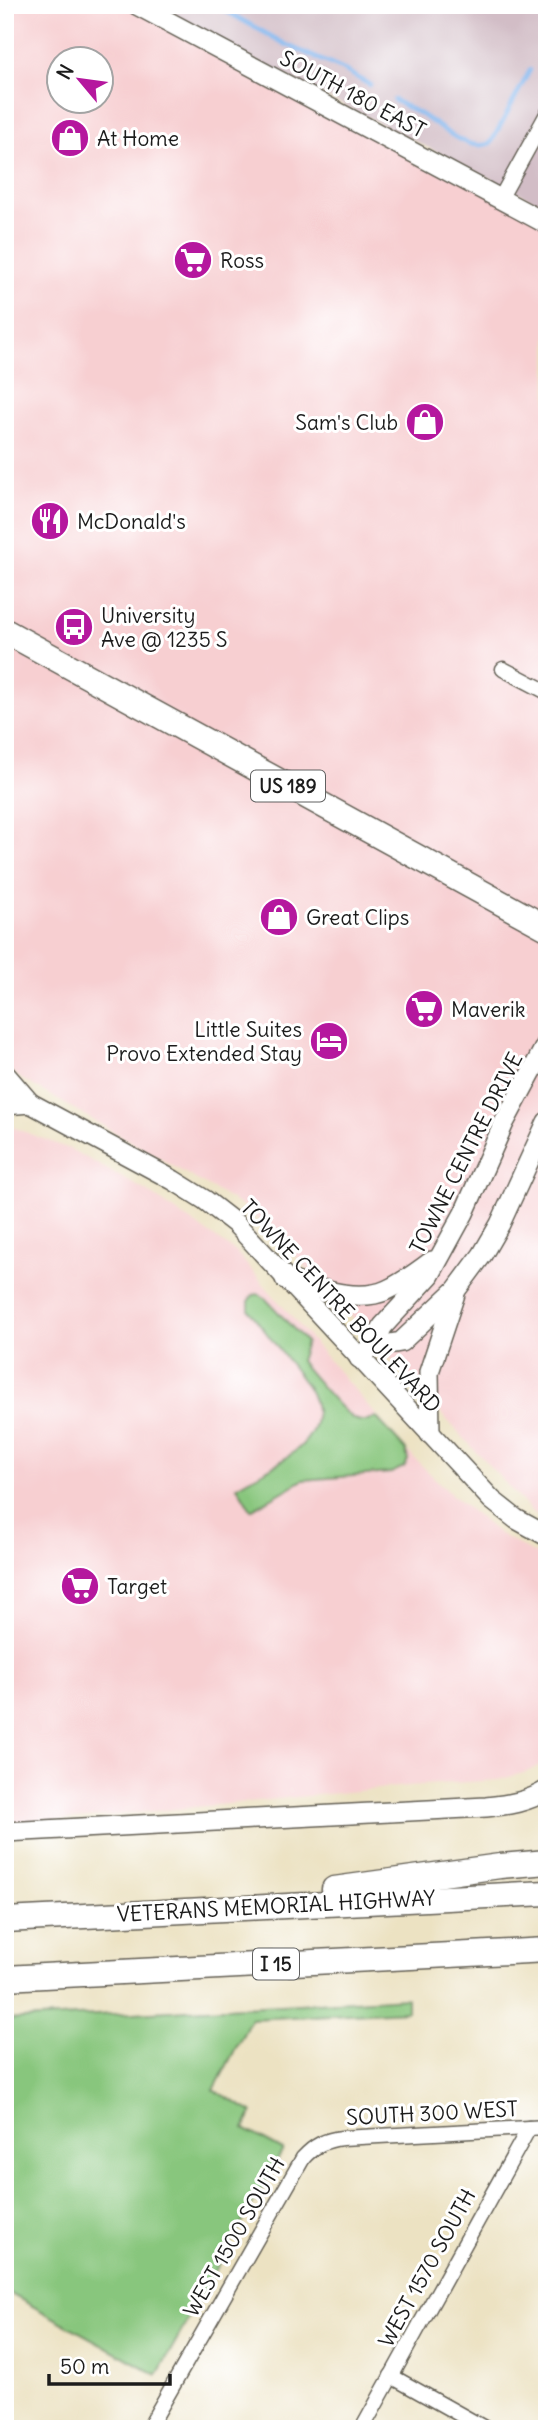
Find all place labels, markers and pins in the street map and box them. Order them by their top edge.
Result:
shop icon: At Home [49,117,91,159]
place label: At Home [97,125,179,152]
supermarket icon: Ross [172,239,214,281]
place label: Ross [220,247,264,274]
shop icon: Sam's Club [404,401,446,443]
place label: Sam's Club [295,409,398,436]
restaurant icon: McDonald's [29,500,71,542]
place label: McDonald's [77,508,186,535]
place label: University Ave @ 1235 S [101,602,227,653]
bus stop icon: University Ave @ 1235 S [53,606,95,648]
shop icon: Great Clips [258,896,300,938]
place label: Great Clips [306,904,409,931]
supermarket icon: Maverik [403,988,445,1030]
place label: Maverik [451,996,525,1023]
place label: Little Suites Provo Extended Stay [106,1016,302,1067]
hotel icon: Little Suites Provo Extended Stay [308,1020,350,1062]
supermarket icon: Target [59,1565,101,1607]
place label: Target [107,1573,167,1600]

